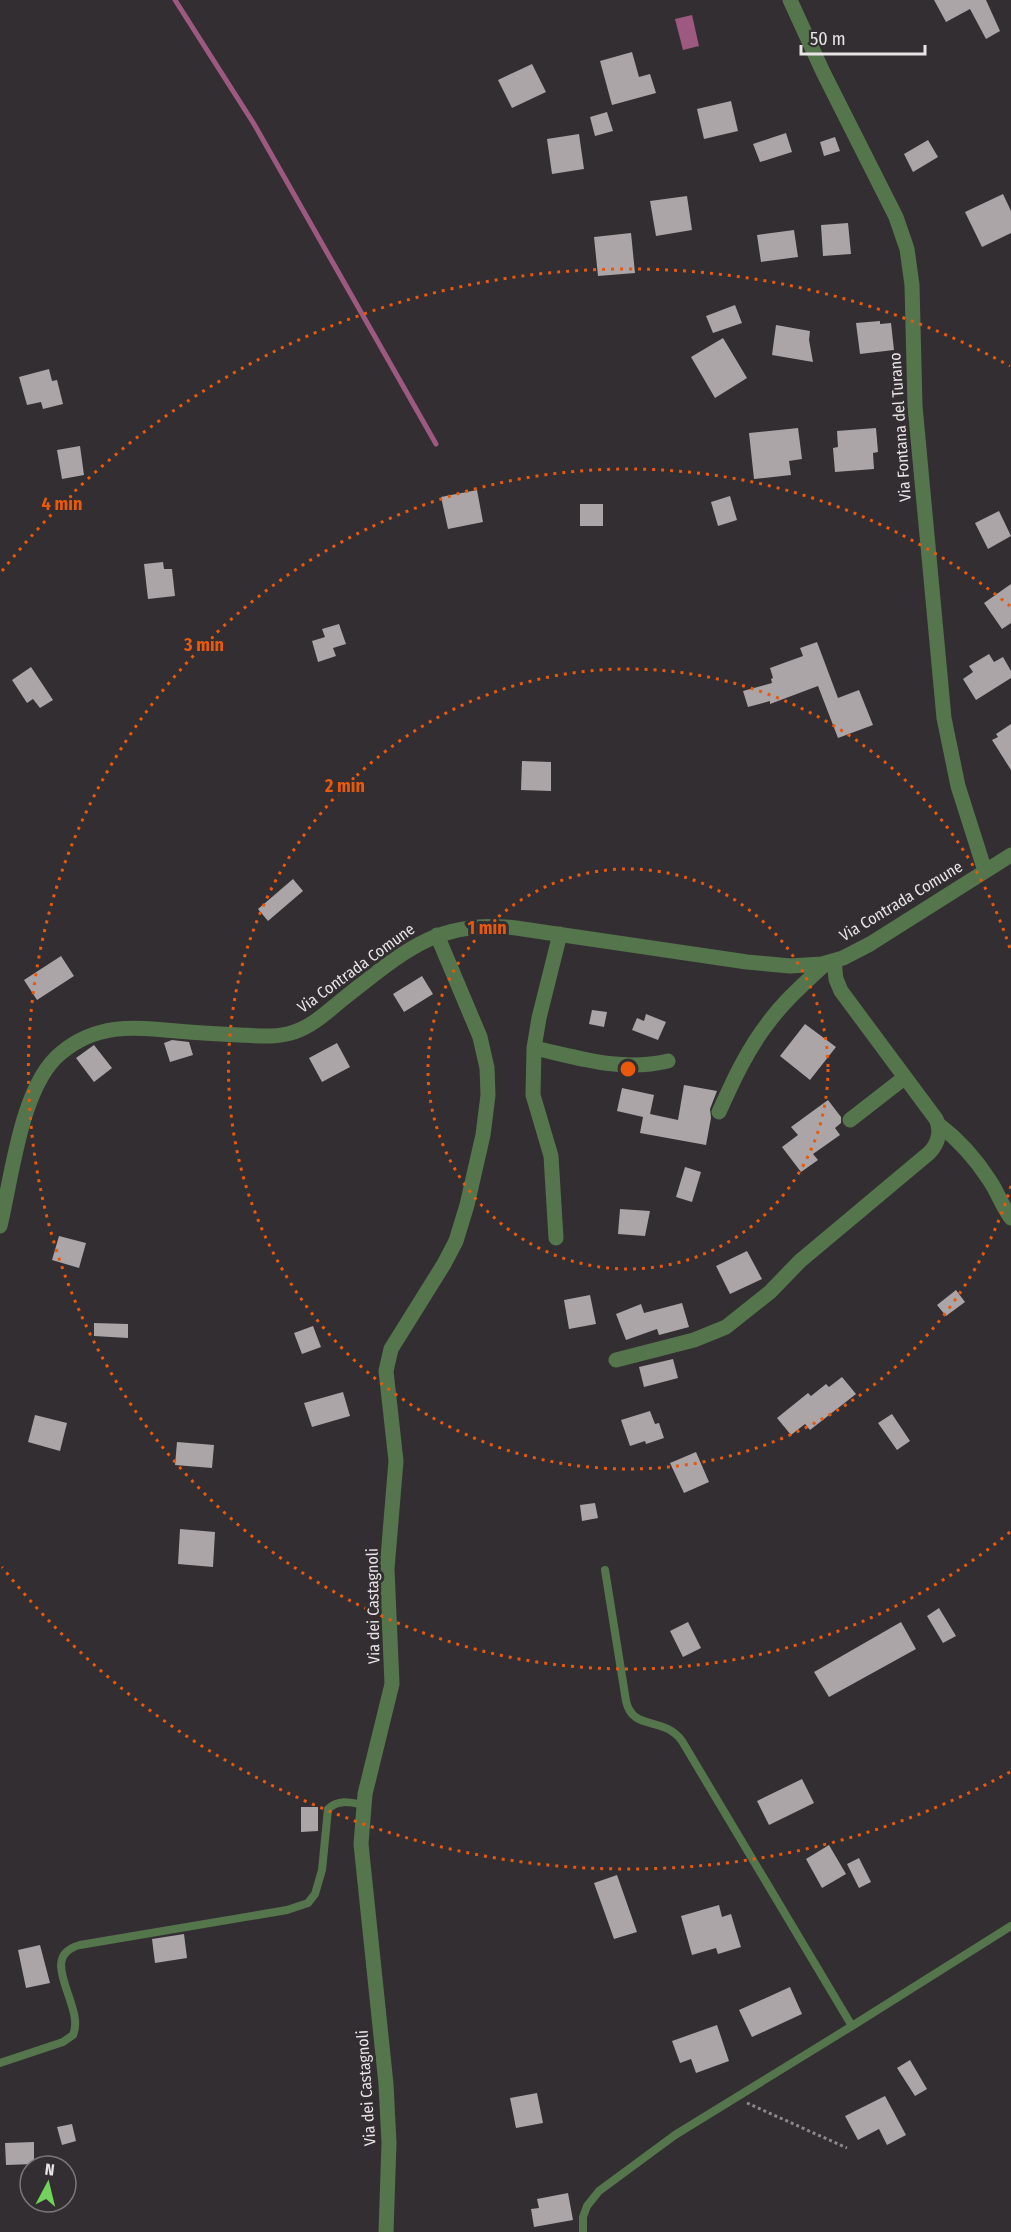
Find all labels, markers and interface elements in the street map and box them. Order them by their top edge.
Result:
scale bar [801,18,926,56]
text: 50 m [810,28,846,50]
street label: Via Fontana del Turano [885,352,915,502]
text: 4 min [42,493,82,515]
text: 3 min [183,634,224,656]
text: 2 min [324,775,365,797]
street label: Via Contrada Comune [836,857,966,945]
text: 1 min [467,917,507,939]
street label: Via Contrada Comune [294,919,418,1017]
centre of rings [618,1059,638,1079]
street label: Via dei Castagnoli [362,1548,384,1664]
street label: Via dei Castagnoli [352,2029,380,2147]
north arrow [18,2154,78,2214]
text: N [44,2160,56,2180]

